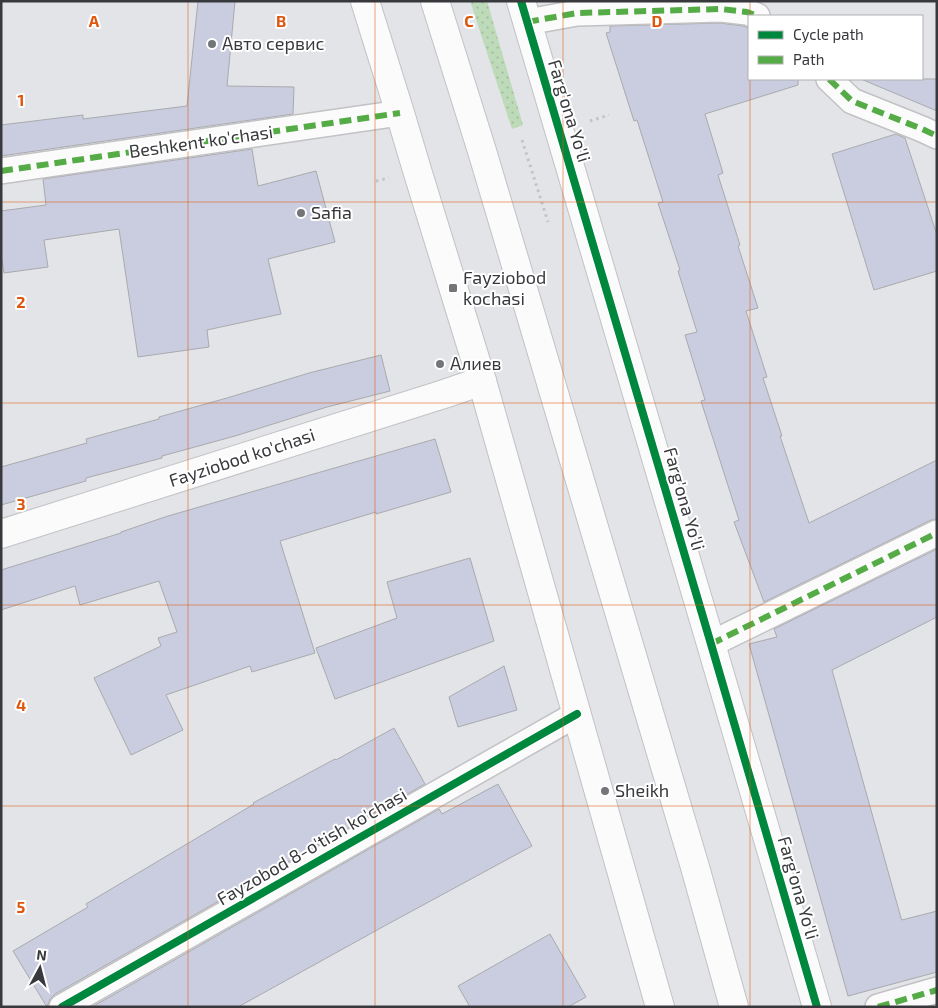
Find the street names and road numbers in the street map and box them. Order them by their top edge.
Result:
street label: Farg'ona Yo'li [544,57,596,165]
street label: Beshkent ko'chasi [127,120,274,162]
street label: Fayziobod ko'chasi [166,423,318,491]
street label: Farg'ona Yo'li [660,445,710,553]
street label: Fayzobod 8-o'tish ko'chasi [213,783,410,910]
street label: Farg'ona Yo'li [774,834,824,942]

